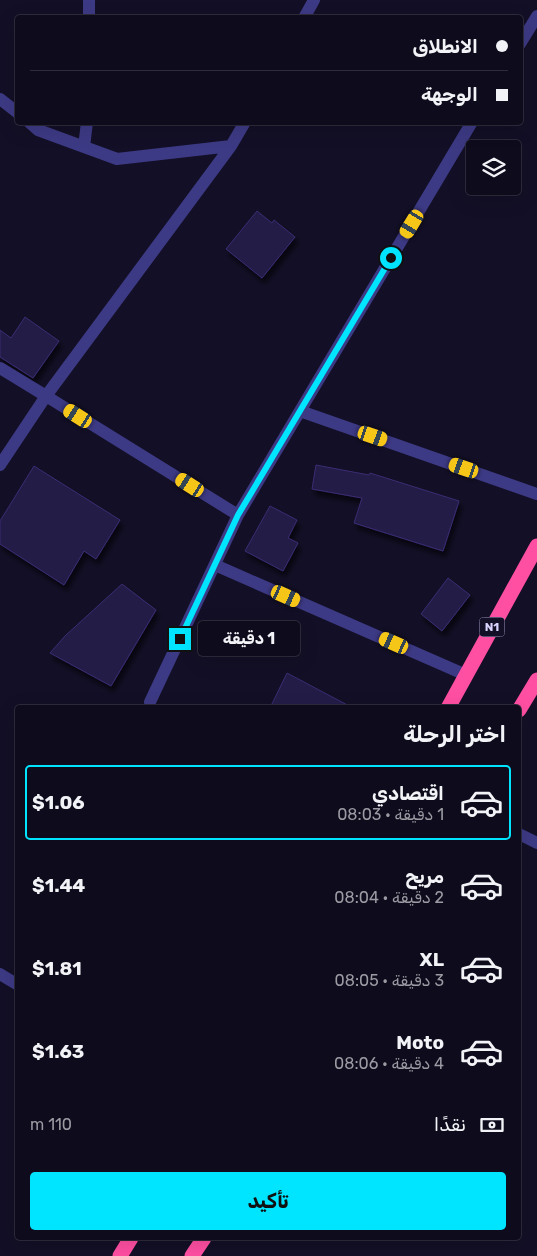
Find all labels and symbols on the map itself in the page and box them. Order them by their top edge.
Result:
car [397,207,426,241]
route start [380,247,402,269]
car [61,402,94,430]
car [356,424,389,448]
car [447,456,480,480]
car [173,471,206,499]
car [269,583,302,609]
road number: N1 [480,618,504,636]
callout: 1 دقيقة [198,622,300,656]
route end [169,628,191,650]
car [377,630,410,656]

